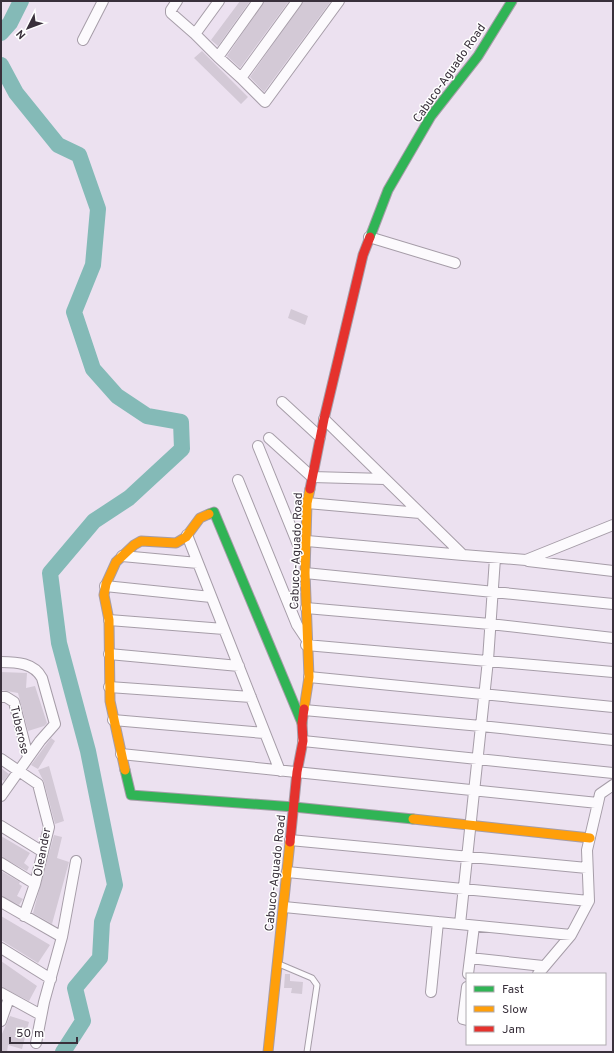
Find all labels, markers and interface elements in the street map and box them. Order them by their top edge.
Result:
north arrow [8,8,48,48]
street label: Cabuco-Aguado Road [410,21,490,126]
text: N [13,26,29,42]
street label: Cabuco-Aguado Road [287,492,307,610]
street label: Tuberose [6,704,32,756]
street label: Cabuco-Aguado Road [262,814,290,932]
street label: Oleander [30,826,56,878]
legend [466,973,606,1045]
text: Fast [502,982,524,998]
text: Slow [502,1002,528,1018]
scale bar [10,1019,77,1045]
text: Jam [502,1022,525,1038]
text: 50 m [16,1026,44,1042]

